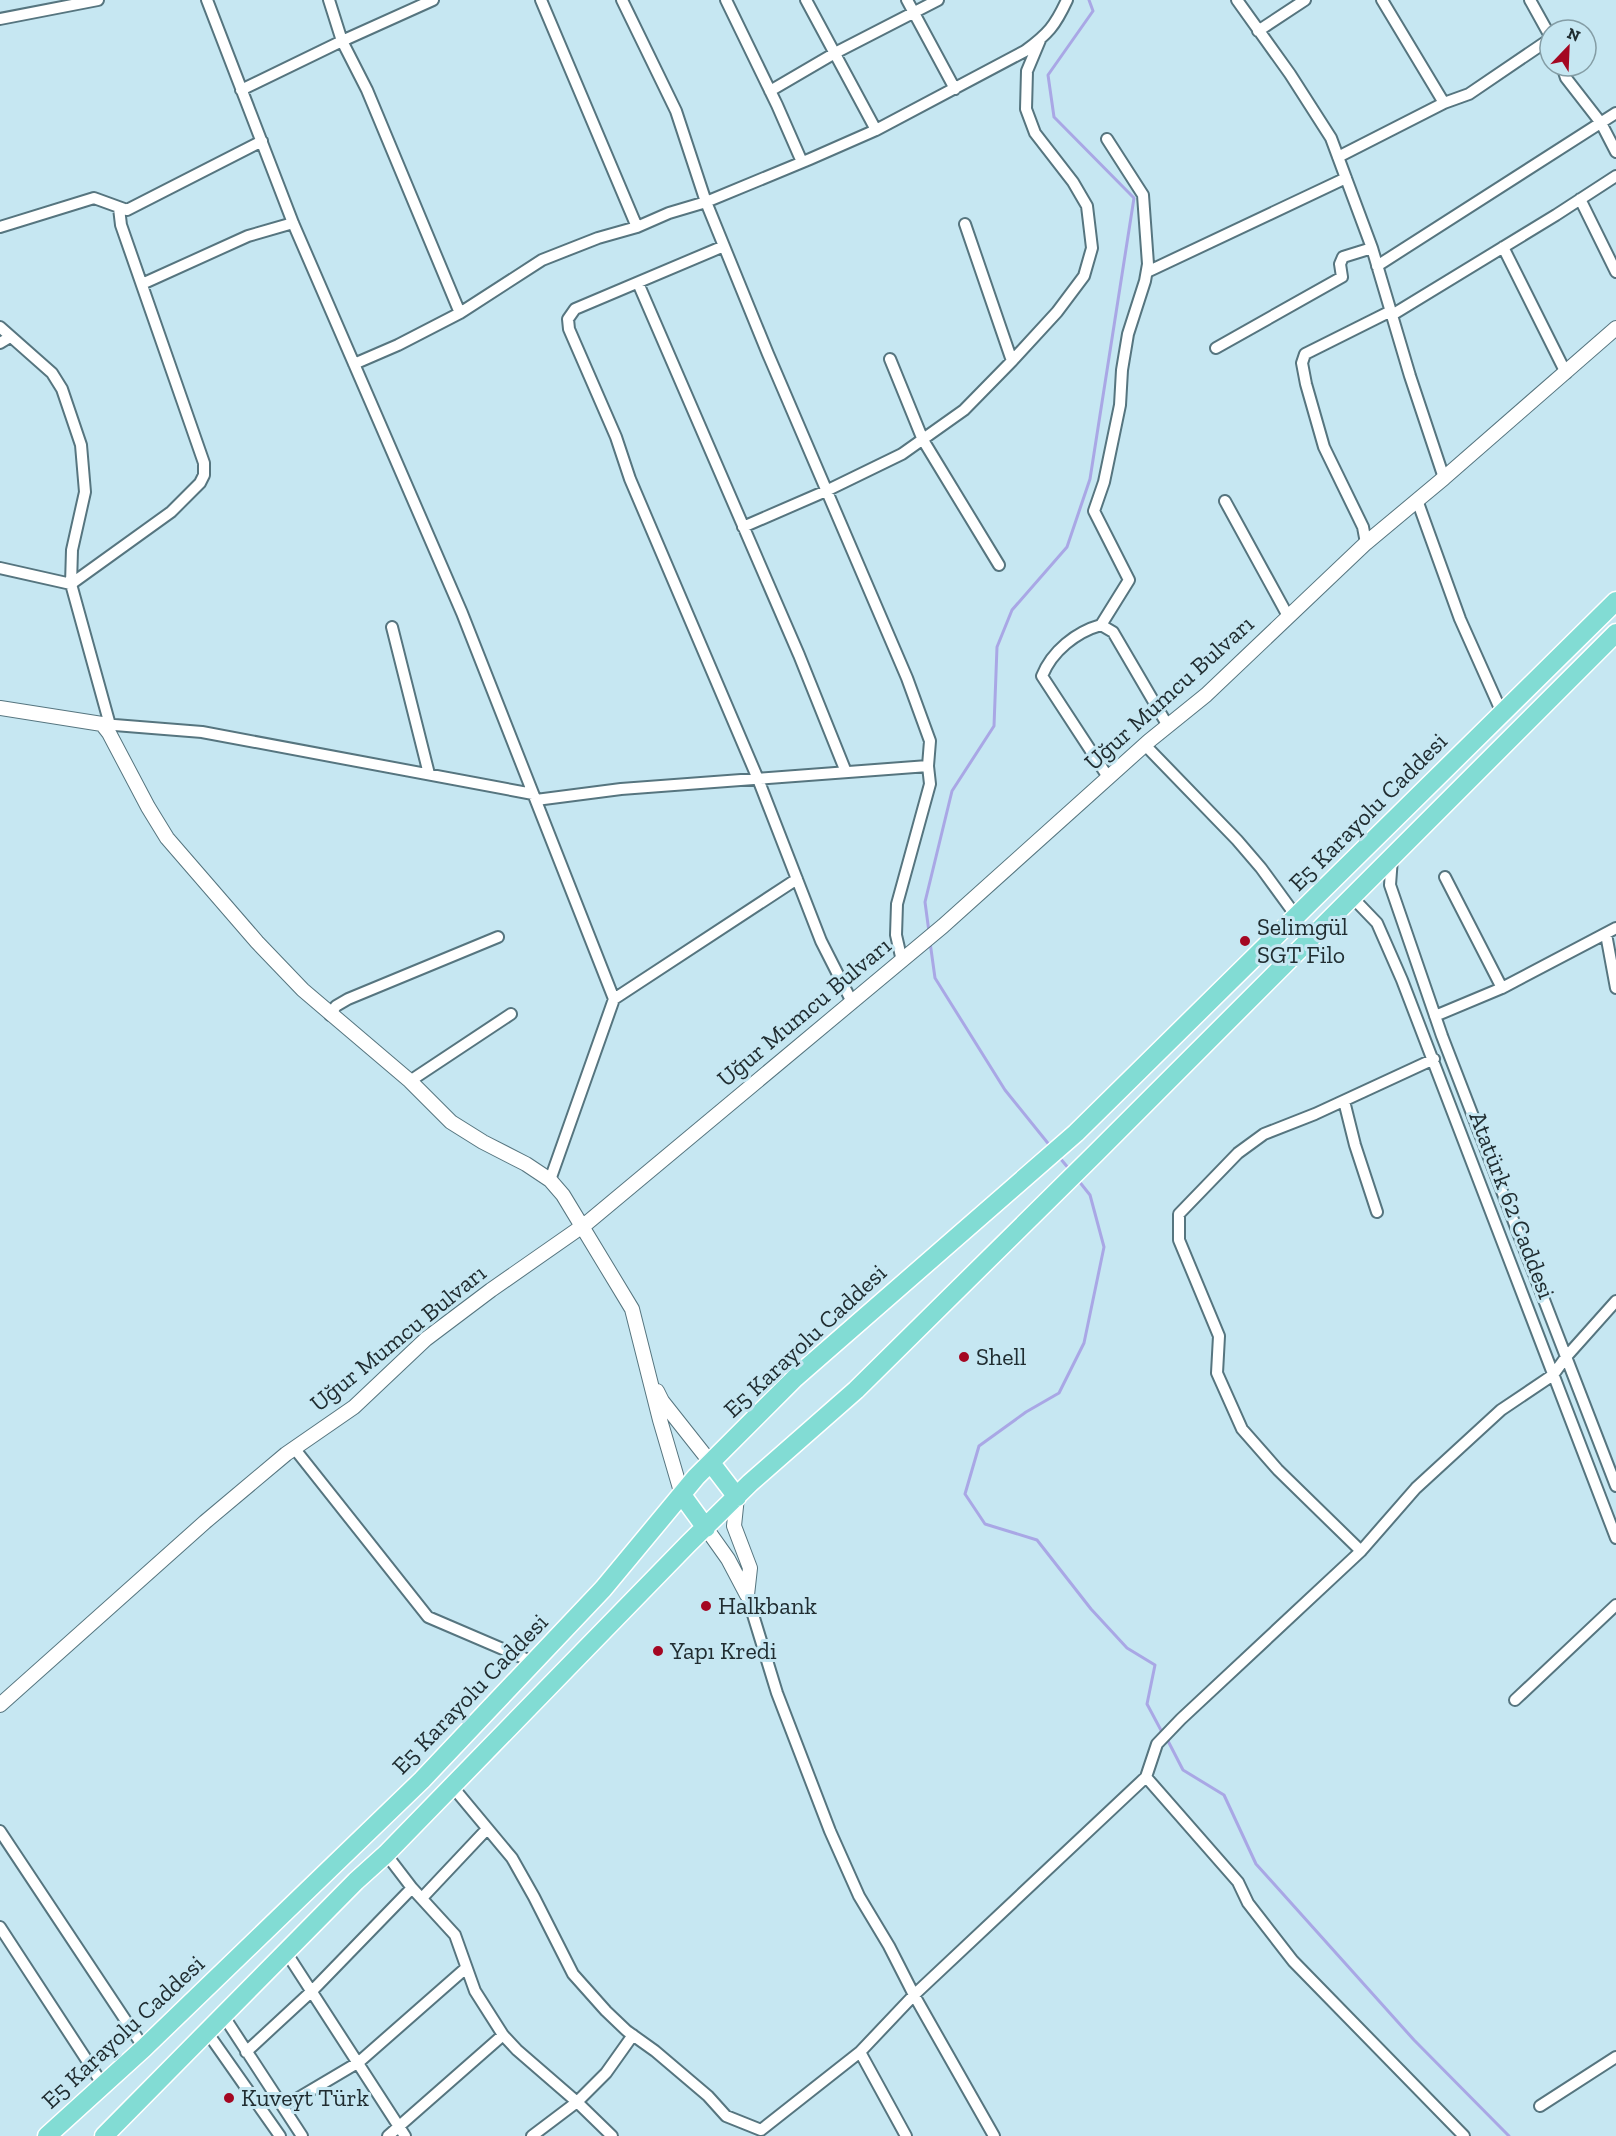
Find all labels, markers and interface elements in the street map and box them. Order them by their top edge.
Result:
north arrow [1538,18,1598,78]
text: N [1564,24,1583,46]
street label: Uğur Mumcu Bulvarı [1078,609,1259,776]
street label: E5 Karayolu Caddesi [1283,726,1453,897]
place label: Selimgül SGT Filo [1257,912,1348,969]
street label: Uğur Mumcu Bulvarı [711,930,897,1093]
marker: Selimgül SGT Filo [1238,934,1252,948]
street label: Atatürk 62 Caddesi [1463,1107,1562,1303]
street label: Uğur Mumcu Bulvarı [304,1258,492,1417]
street label: E5 Karayolu Caddesi [717,1258,892,1423]
place label: Shell [976,1342,1026,1371]
marker: Shell [957,1350,971,1364]
place label: Halkbank [718,1591,817,1620]
marker: Halkbank [699,1599,713,1613]
street label: E5 Karayolu Caddesi [386,1607,554,1780]
place label: Yapı Kredi [669,1636,777,1665]
marker: Yapı Kredi [651,1644,665,1658]
street label: E5 Karayolu Caddesi [35,1949,210,2114]
place label: Kuveyt Türk [241,2083,369,2112]
marker: Kuveyt Türk [222,2091,236,2105]

